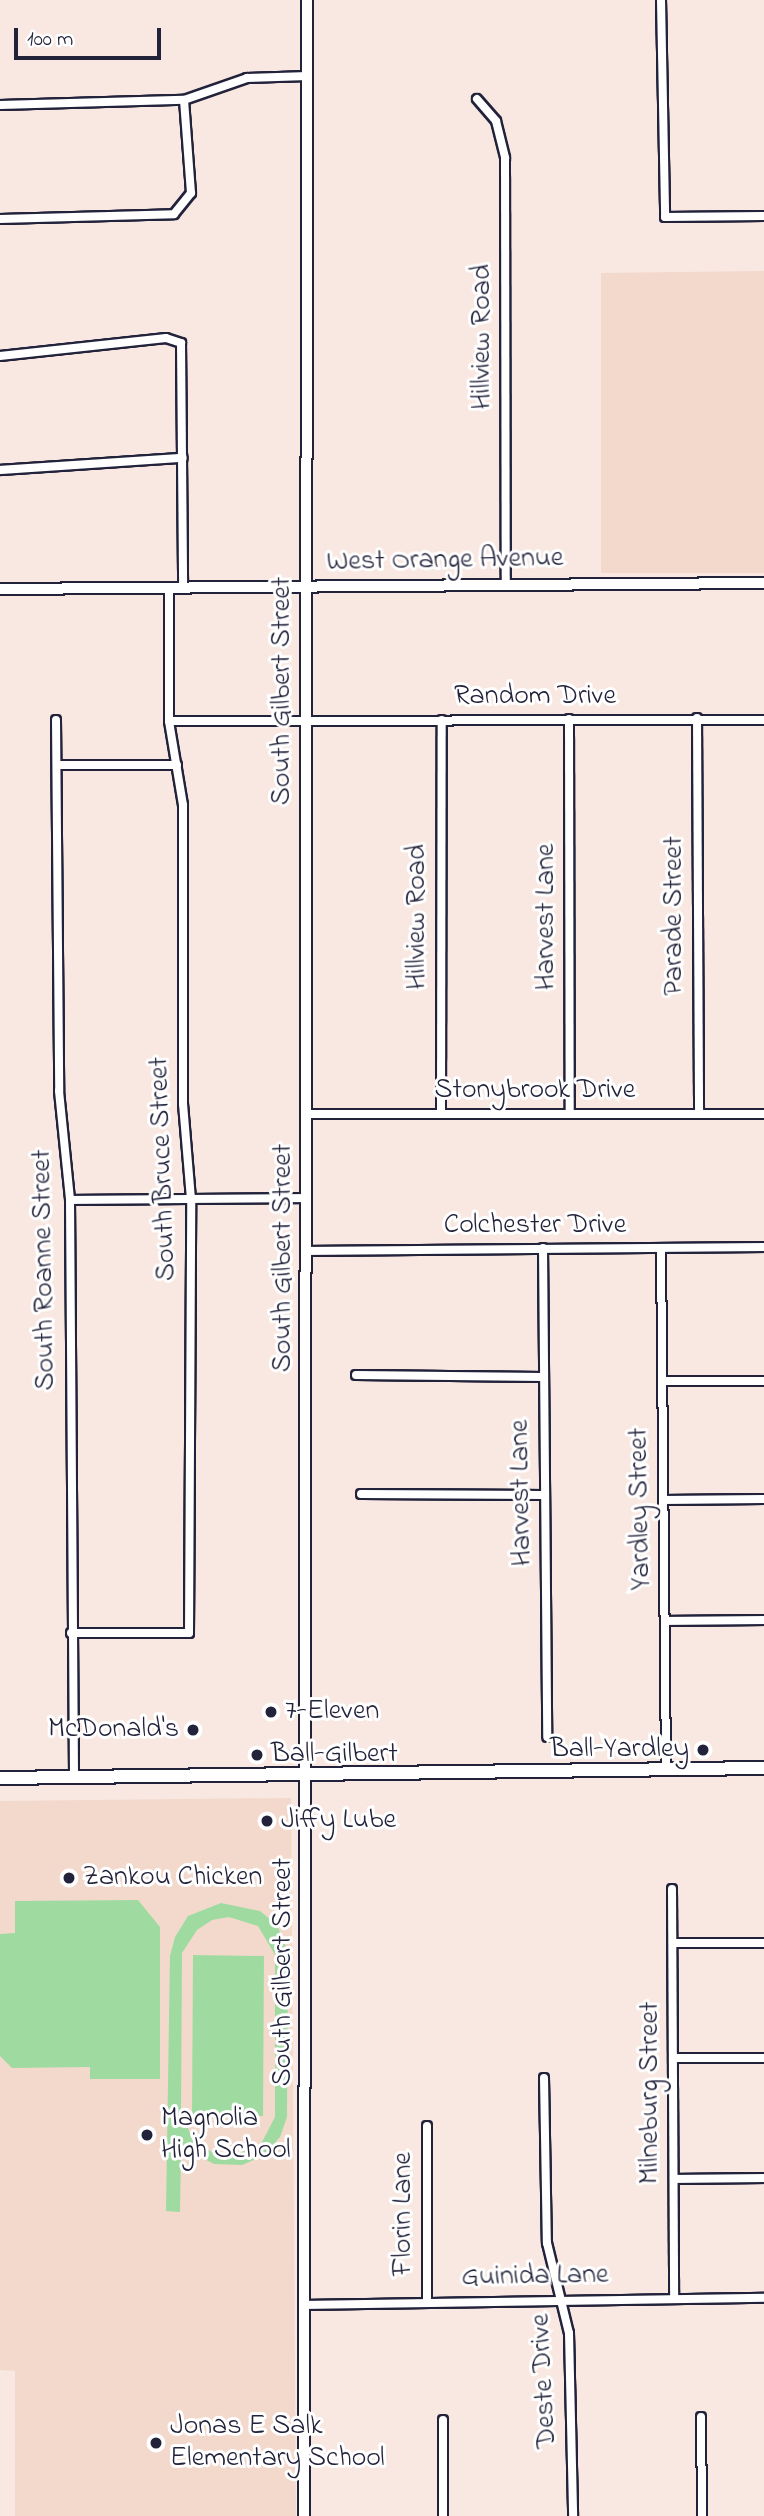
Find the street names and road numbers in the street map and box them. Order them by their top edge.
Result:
street label: Hillview Road [466,264,500,410]
street label: West Orange Avenue [326,542,564,580]
street label: South Gilbert Street [266,577,300,805]
street label: Random Drive [454,680,616,714]
street label: Parade Street [658,836,692,996]
street label: Hillview Road [401,844,435,990]
street label: Harvest Lane [530,844,564,990]
street label: South Bruce Street [143,1056,185,1282]
street label: Stonybrook Drive [435,1074,635,1108]
street label: South Gilbert Street [267,1144,301,1372]
street label: South Roanne Street [26,1149,64,1391]
street label: Colchester Drive [444,1209,626,1243]
street label: Harvest Lane [504,1419,540,1567]
street label: Yardley Street [623,1427,659,1591]
street label: South Gilbert Street [267,1858,301,2086]
street label: Milneburg Street [634,2002,668,2184]
street label: Florin Lane [387,2152,421,2276]
street label: Guinida Lane [461,2259,609,2295]
street label: Deste Drive [525,2313,565,2449]

